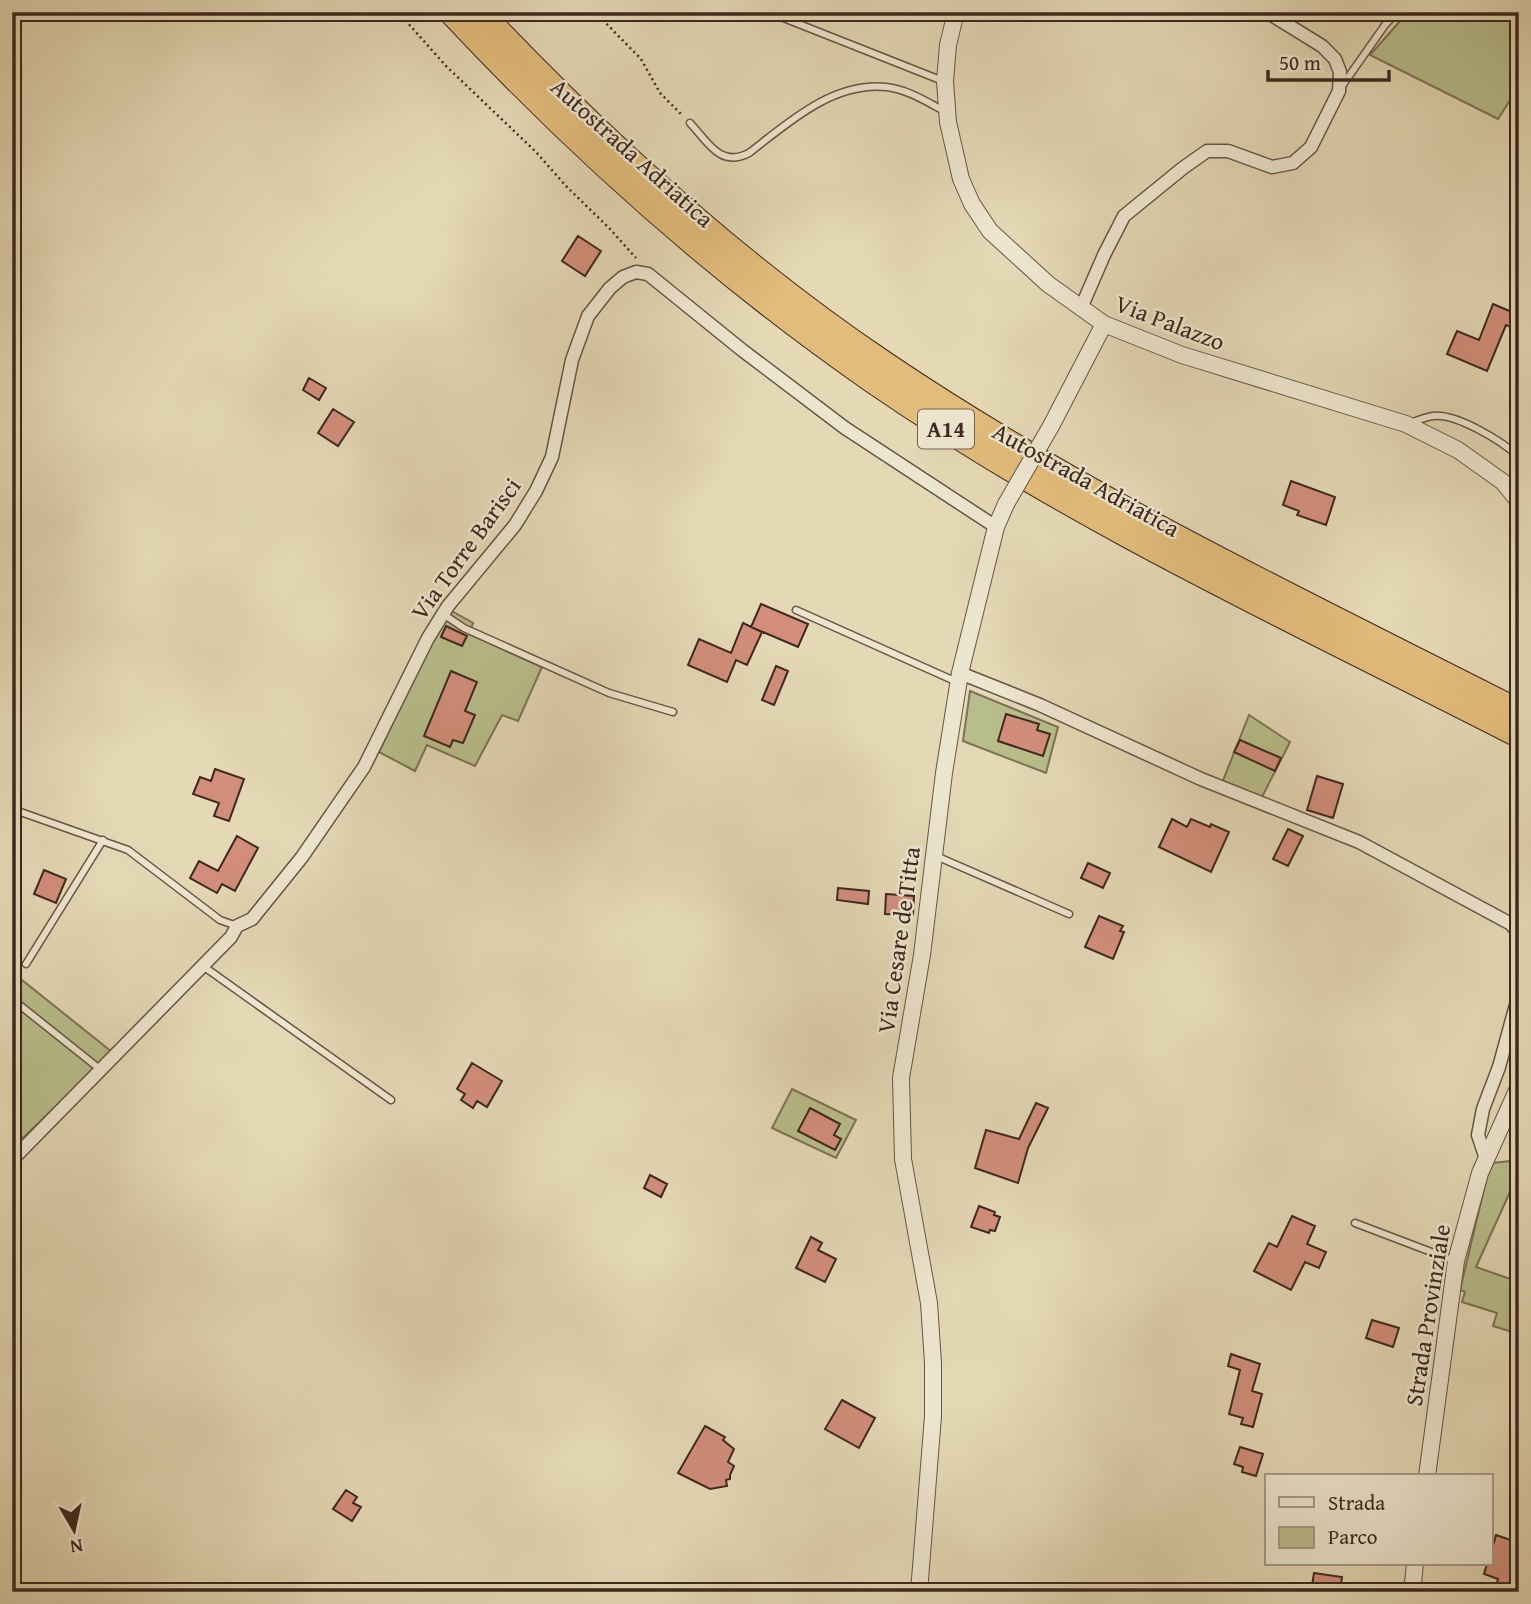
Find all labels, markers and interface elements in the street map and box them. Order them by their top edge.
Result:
scale bar [1268,38,1389,82]
text: 50 m [1279,47,1321,78]
street label: Autostrada Adriatica [543,70,722,236]
street label: Via Palazzo [1110,286,1230,359]
road number: A14 [918,410,974,448]
street label: Autostrada Adriatica [986,414,1187,546]
street label: Via Torre Barisci [402,470,529,627]
street label: Via Cesare de Titta [868,844,929,1036]
street label: Strada Provinziale [1396,1222,1459,1408]
legend [1265,1474,1492,1566]
text: Strada [1328,1487,1385,1518]
north arrow [38,1496,108,1566]
text: Parco [1328,1521,1378,1552]
text: N [68,1532,85,1562]

